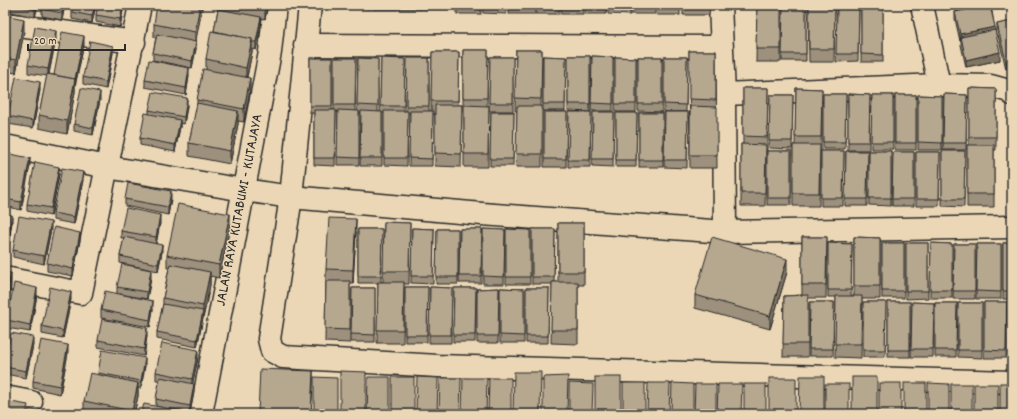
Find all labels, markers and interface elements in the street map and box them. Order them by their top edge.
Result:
scale bar [28,26,125,52]
text: 20 m [34,33,57,50]
street label: JALAN RAYA KUTABUMI - KUTAJAYA [211,112,269,308]

